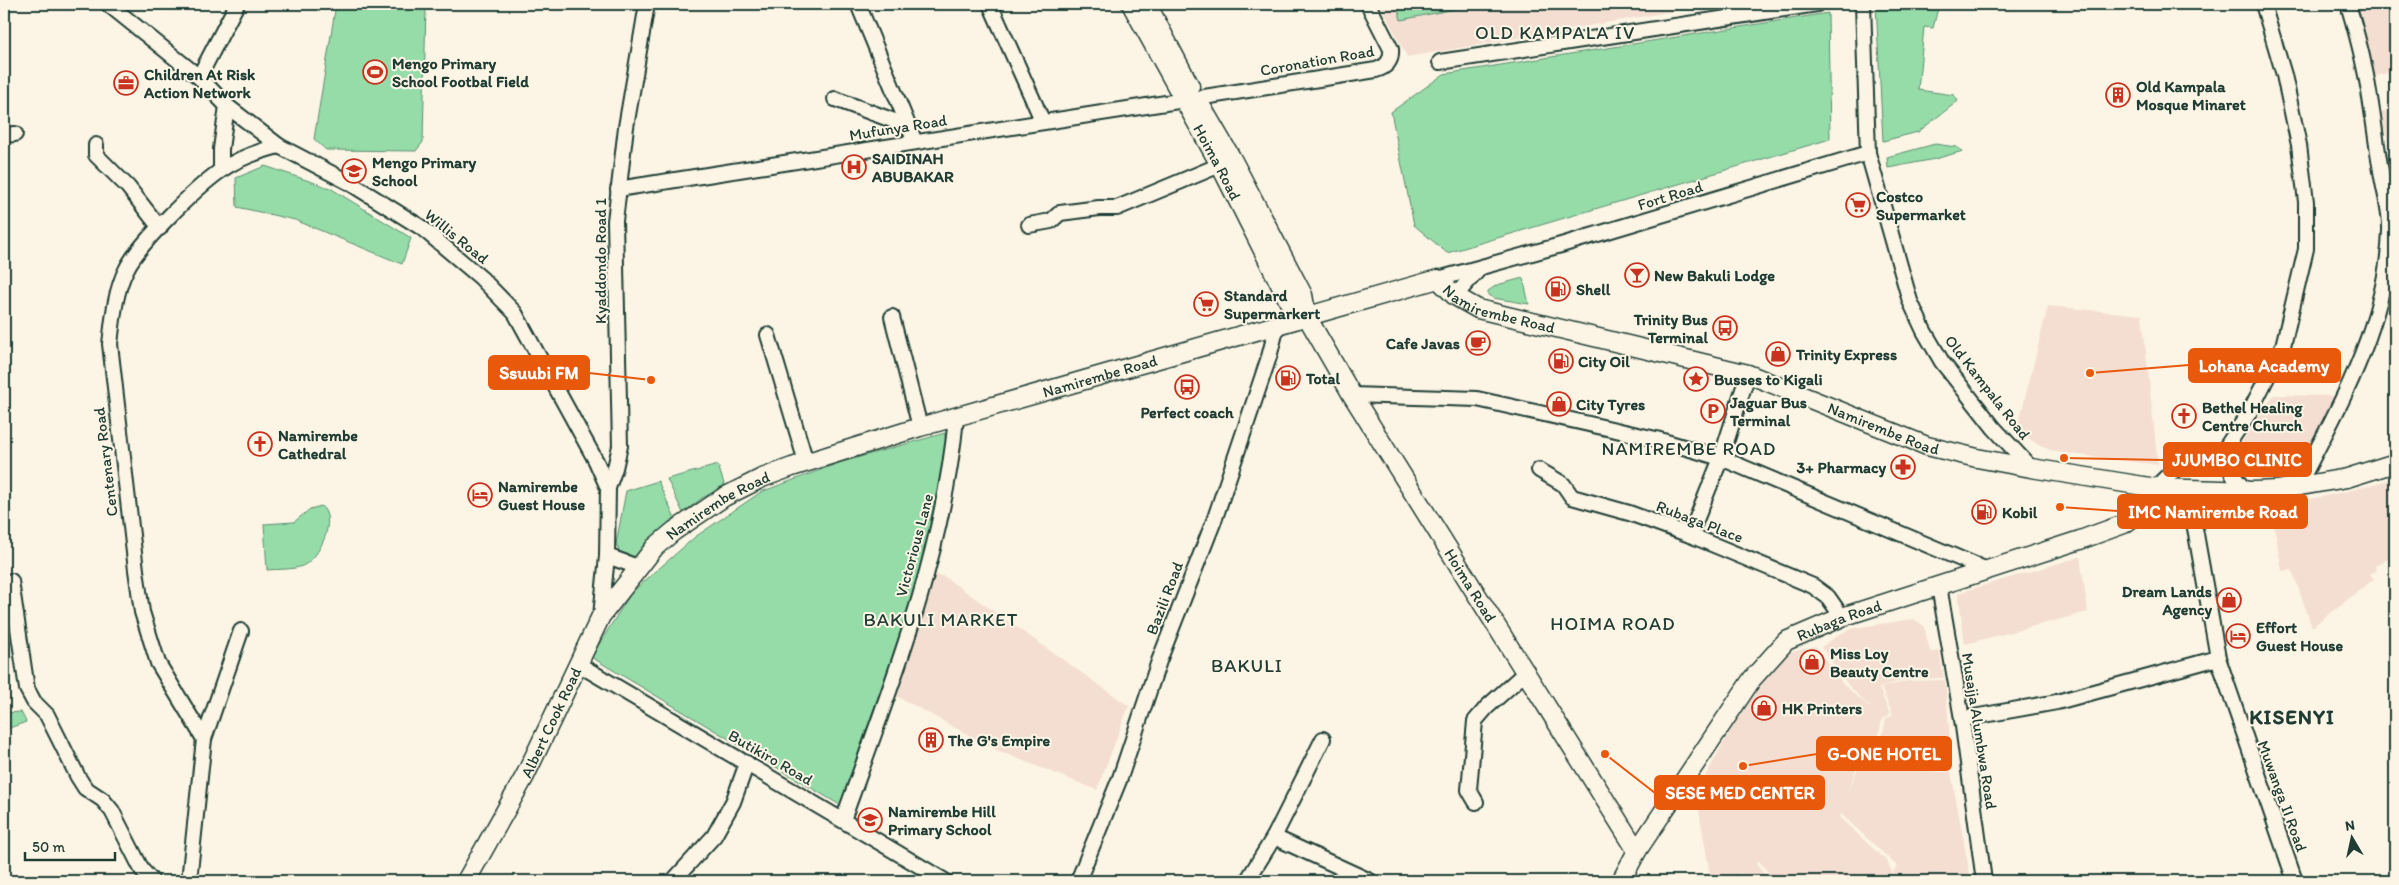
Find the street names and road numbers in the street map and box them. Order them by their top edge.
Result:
street label: Coronation Road [1259,41,1376,80]
street label: Mufunya Road [848,110,948,145]
street label: Hoima Road [1189,121,1245,204]
street label: Fort Road [1635,177,1705,214]
street label: Kyaddondo Road 1 [591,197,610,324]
street label: Willis Road [421,205,493,268]
street label: Namirembe Road [1439,280,1557,337]
street label: Old Kampala Road [1941,331,2034,444]
street label: Namirembe Road [1040,351,1160,401]
street label: Namirembe Road [1825,398,1941,459]
street label: Centenary Road [89,406,122,518]
street label: Namirembe Road [662,467,773,544]
street label: Victorious Lane [892,492,937,599]
street label: Rubaga Place [1654,496,1746,547]
street label: Hoima Road [1440,545,1501,626]
street label: Bazili Road [1142,559,1187,637]
street label: Rubaga Road [1794,596,1884,645]
street label: Musajja Alumbwa Road [1958,651,2001,811]
street label: Albert Cook Road [517,664,585,781]
street label: Butikiro Road [725,726,817,789]
street label: Muwanga II Road [2254,738,2312,855]

